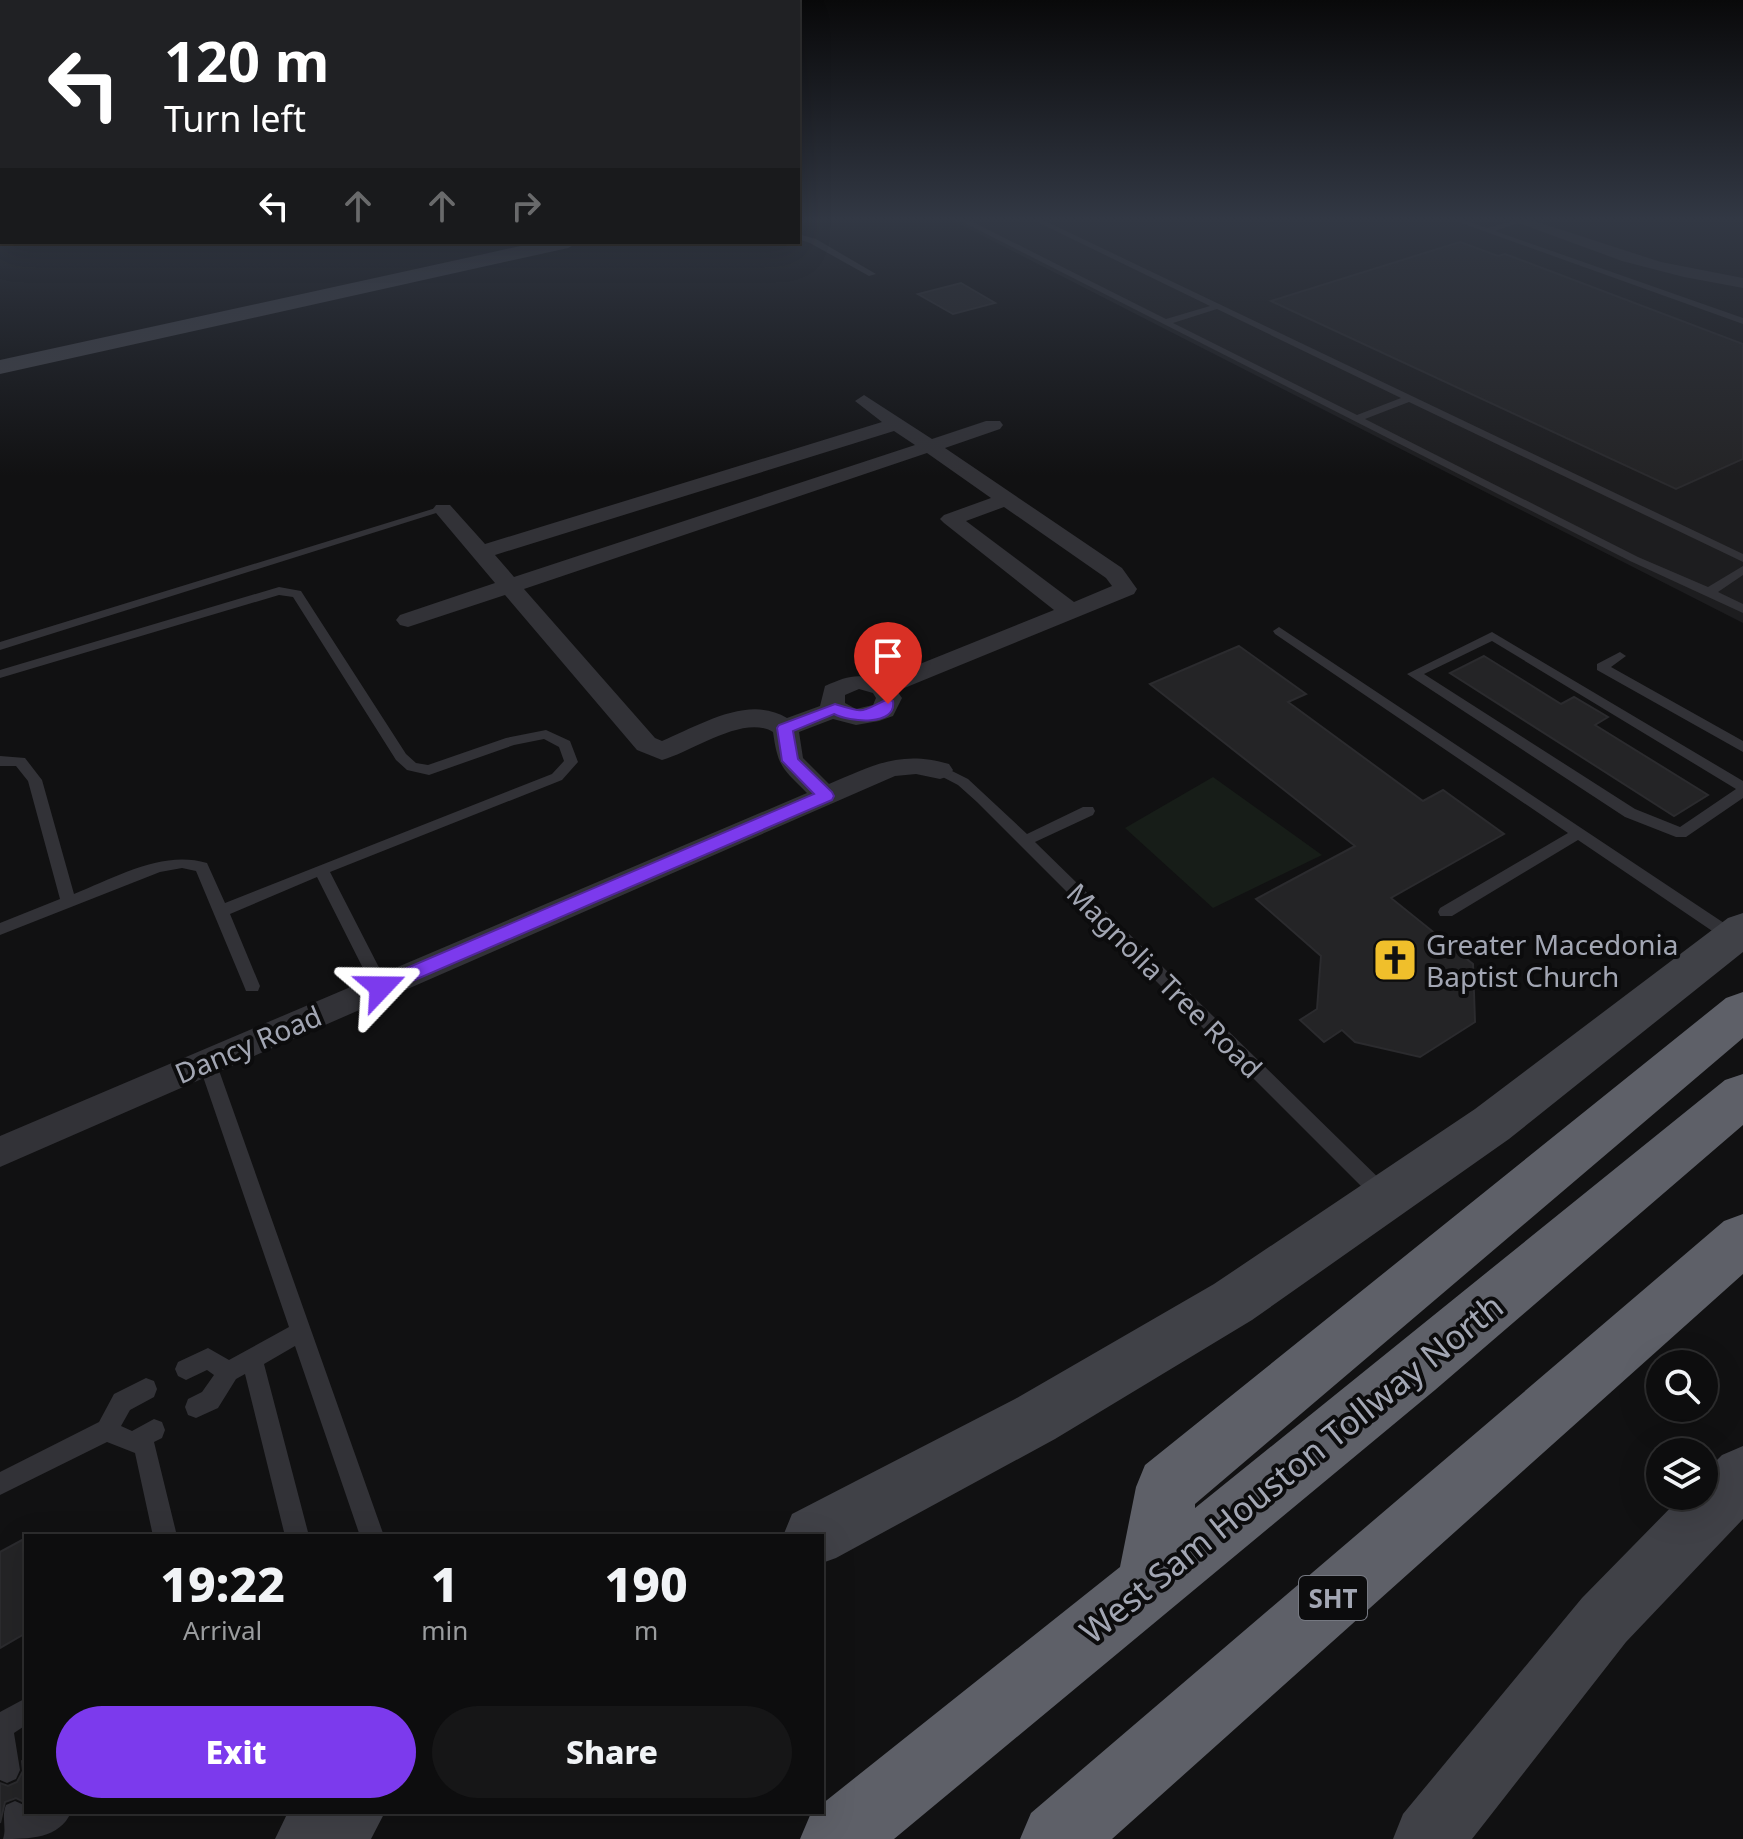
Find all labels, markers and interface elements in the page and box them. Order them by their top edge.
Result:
text: 120 m [164,22,329,98]
icon: left [32,32,136,136]
text: Turn left [164,94,306,143]
icon: left [252,184,296,228]
icon: ahead [336,184,380,228]
icon: ahead [420,184,464,228]
icon: right [504,184,548,228]
pin [854,622,922,704]
icon: arrive [866,634,910,678]
street label: Magnolia Tree Road [1059,874,1271,1086]
place label: Greater Macedonia Baptist Church [1426,925,1678,995]
church icon: Greater Macedonia Baptist Church [1371,936,1419,984]
position arrow [339,945,423,1029]
street label: Dancy Road [169,996,327,1092]
street label: West Sam Houston Tollway North [1070,1283,1512,1653]
map controls [1646,1350,1718,1510]
button: search [1646,1350,1718,1422]
button: layers [1646,1438,1718,1510]
text: 19:22 [160,1551,285,1616]
text: 1 [431,1551,459,1616]
text: 190 [605,1551,688,1616]
road number: SHT [1299,1576,1367,1620]
text: Arrival [183,1612,262,1648]
text: min [421,1612,468,1648]
text: m [634,1612,658,1648]
button: Exit [56,1706,416,1798]
button: Share [432,1706,792,1798]

